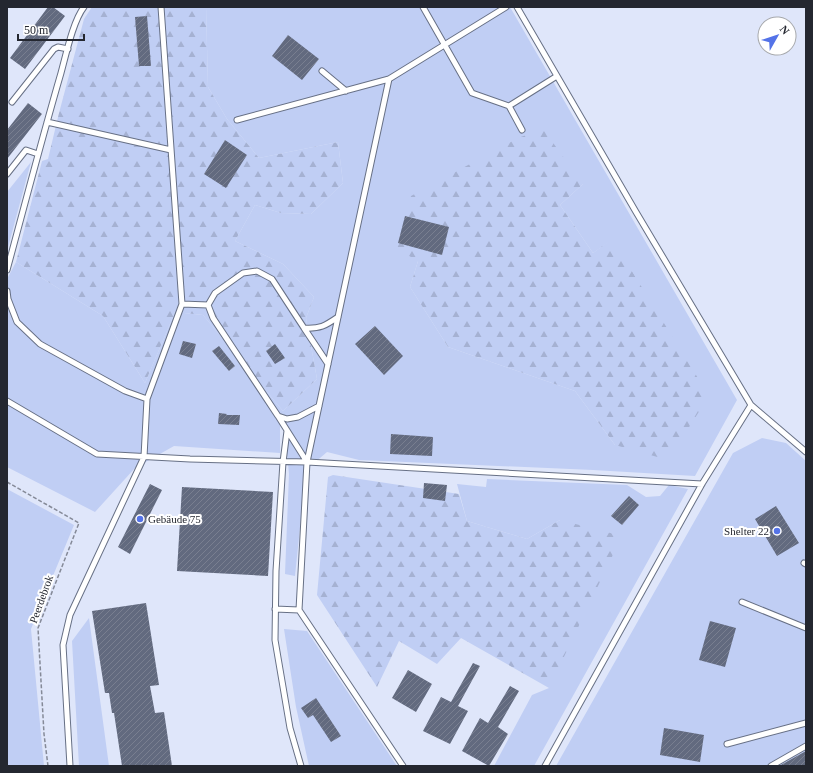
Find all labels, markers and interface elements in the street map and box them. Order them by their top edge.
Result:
scale bar [18,16,84,42]
north arrow [757,16,797,56]
text: 50 m [24,23,49,37]
text: N [778,23,792,37]
place label: Gebäude 75 [148,513,201,525]
marker: Gebäude 75 [135,514,145,524]
place label: Shelter 22 [724,525,769,537]
marker: Shelter 22 [772,526,782,536]
street label: Peerdebrok [27,573,55,625]

